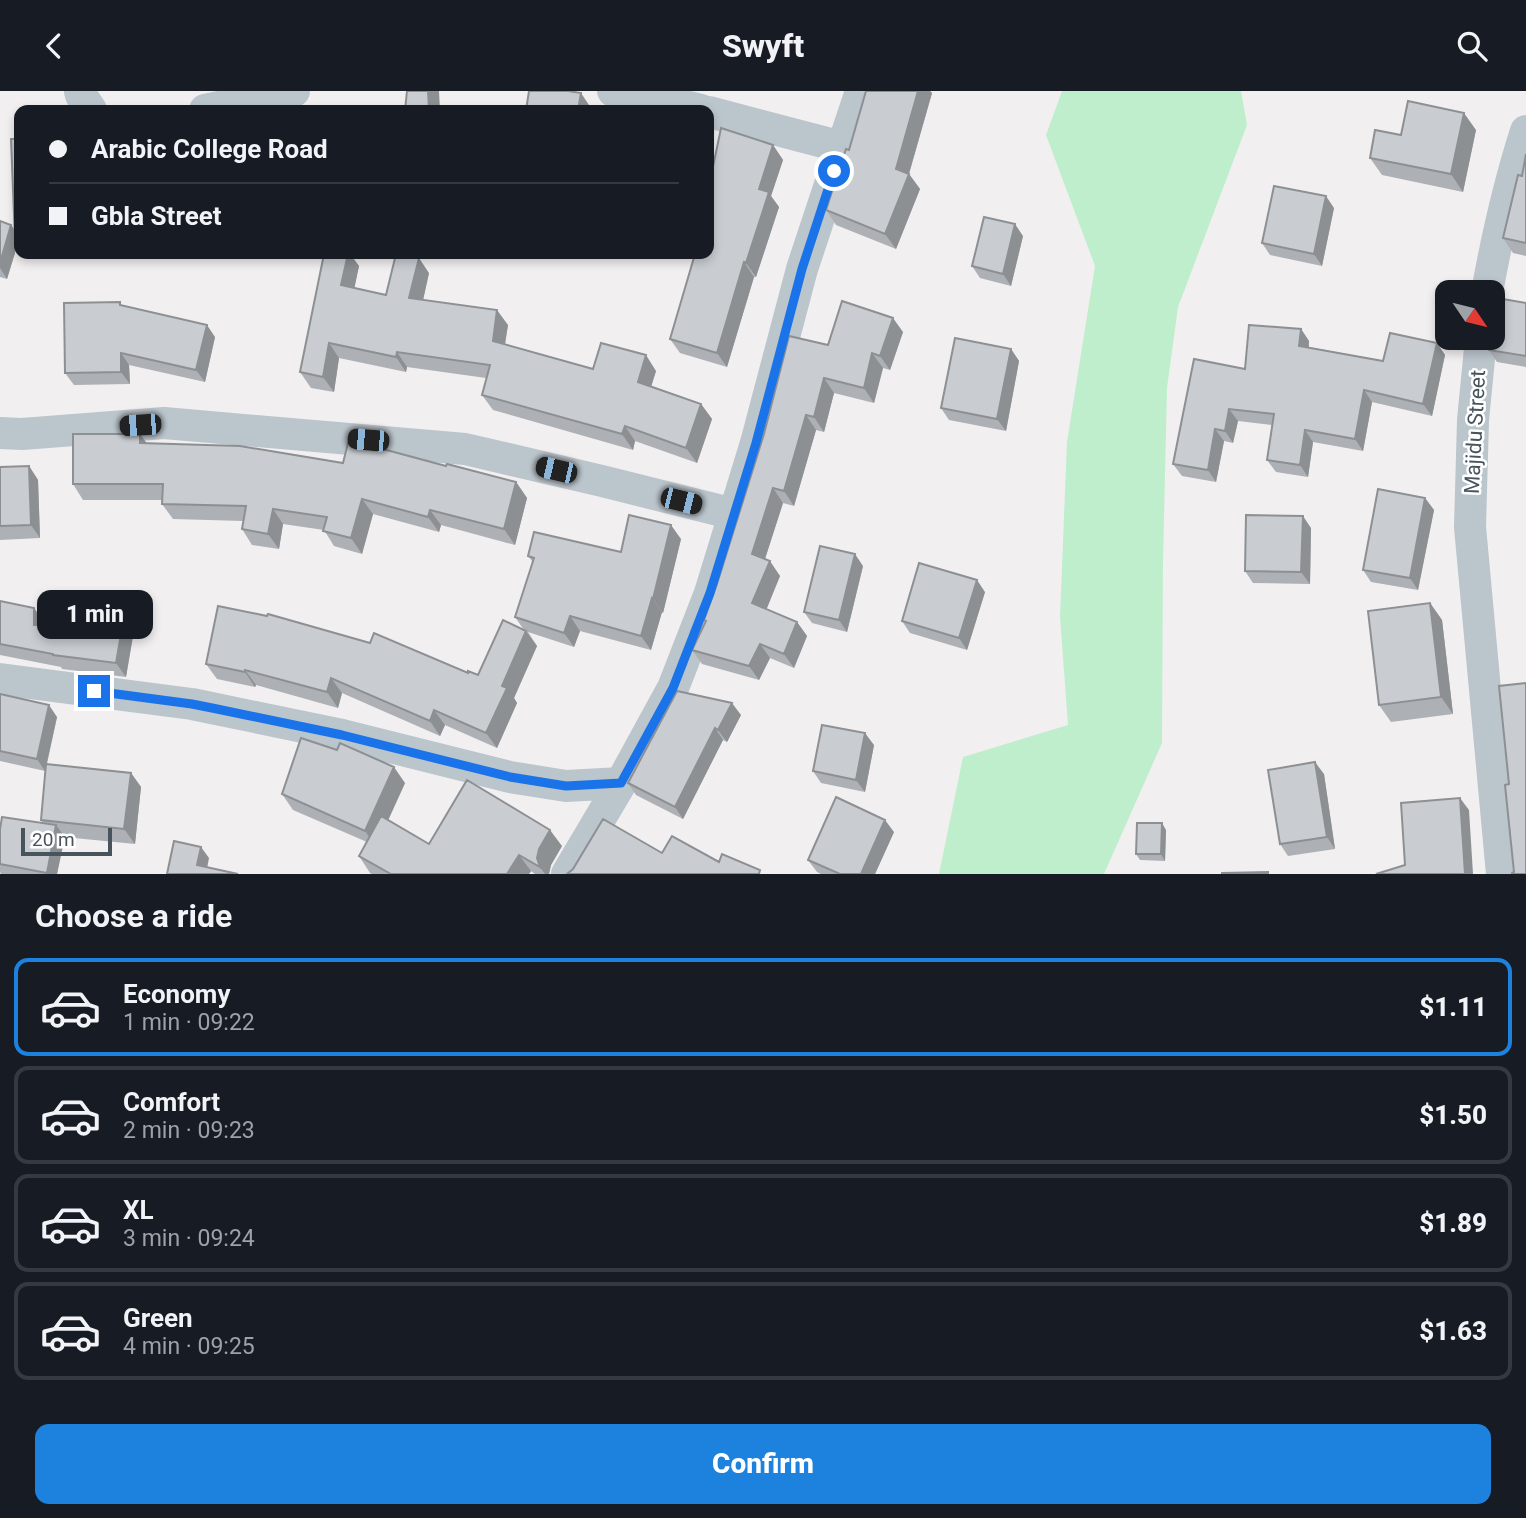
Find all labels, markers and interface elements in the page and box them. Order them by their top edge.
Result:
icon: back [35,27,73,65]
text: Swyft [722,27,804,65]
icon: search [1453,27,1491,65]
text: Arabic College Road [91,134,328,164]
route start [818,155,850,187]
text: Gbla Street [91,201,222,231]
north arrow [1435,280,1505,350]
map controls [1435,280,1505,350]
street label: Majidu Street [1460,369,1490,495]
car [119,413,162,437]
car [347,428,390,452]
car [534,455,579,485]
car [659,486,704,516]
callout: 1 min [36,589,152,639]
text: 1 min [66,601,124,628]
route end [78,675,110,707]
scale bar [21,825,112,857]
text: 20 m [32,828,75,851]
text: Choose a ride [35,897,232,935]
icon: car [39,976,102,1039]
text: Economy [123,979,230,1009]
text: $1.11 [1419,992,1487,1022]
text: 1 min · 09:22 [123,1009,255,1036]
icon: car [39,1084,102,1147]
text: Comfort [123,1087,220,1117]
text: $1.50 [1419,1100,1487,1130]
text: 2 min · 09:23 [123,1117,255,1144]
icon: car [39,1192,102,1255]
text: XL [123,1195,154,1225]
text: $1.89 [1419,1208,1487,1238]
text: 3 min · 09:24 [123,1225,255,1252]
icon: car [39,1300,102,1363]
text: Green [123,1303,193,1333]
text: $1.63 [1419,1316,1487,1346]
text: 4 min · 09:25 [123,1333,255,1360]
button: Confirm [35,1424,1491,1504]

